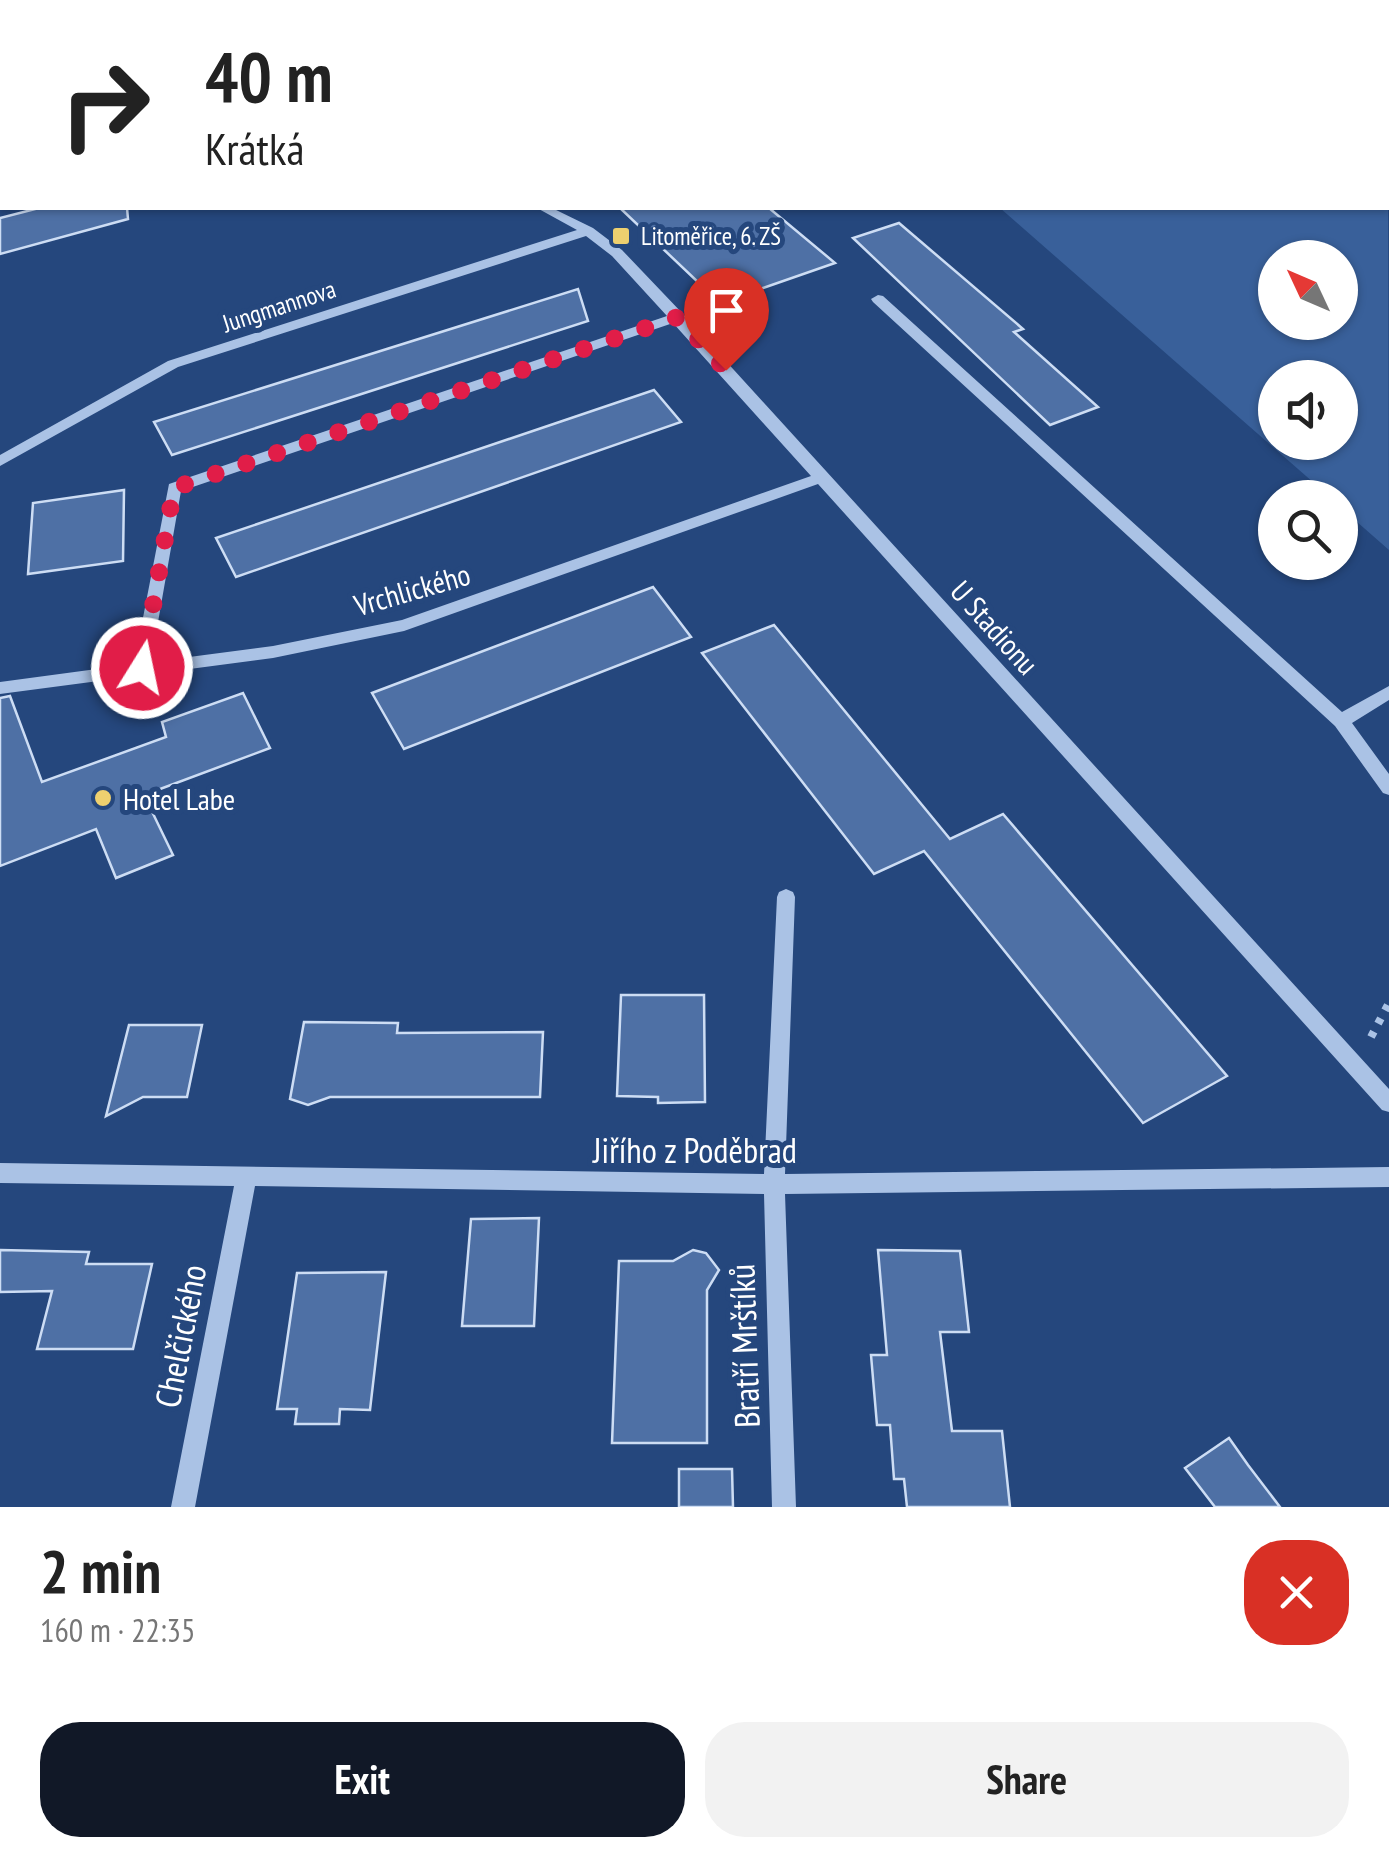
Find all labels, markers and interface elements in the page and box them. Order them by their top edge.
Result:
text: 40 m [205,31,333,121]
icon: right [40,40,170,170]
text: Krátká [205,119,304,177]
place label: Litoměřice, 6. ZŠ [641,220,781,252]
marker: Litoměřice, 6. ZŠ [610,225,632,247]
north arrow [1258,240,1358,340]
map controls [1258,240,1358,580]
pin [684,268,769,371]
street label: Jungmannova [217,273,340,340]
icon: arrive [699,283,754,338]
button: sound [1258,360,1358,460]
button: search [1258,480,1358,580]
street label: Vrchlického [349,554,474,624]
street label: U Stadionu [942,572,1048,682]
position arrow [90,616,194,720]
place label: Hotel Labe [123,779,235,818]
marker: Hotel Labe [92,787,114,809]
street label: Jiřího z Poděbrad [592,1127,797,1173]
street label: Chelčického [144,1261,216,1411]
street label: Bratří Mrštíků [718,1263,770,1429]
text: 2 min [40,1532,161,1610]
button: close [1244,1540,1349,1645]
text: 160 m · 22:35 [40,1609,195,1651]
button: Exit [40,1722,685,1837]
button: Share [705,1722,1349,1837]

